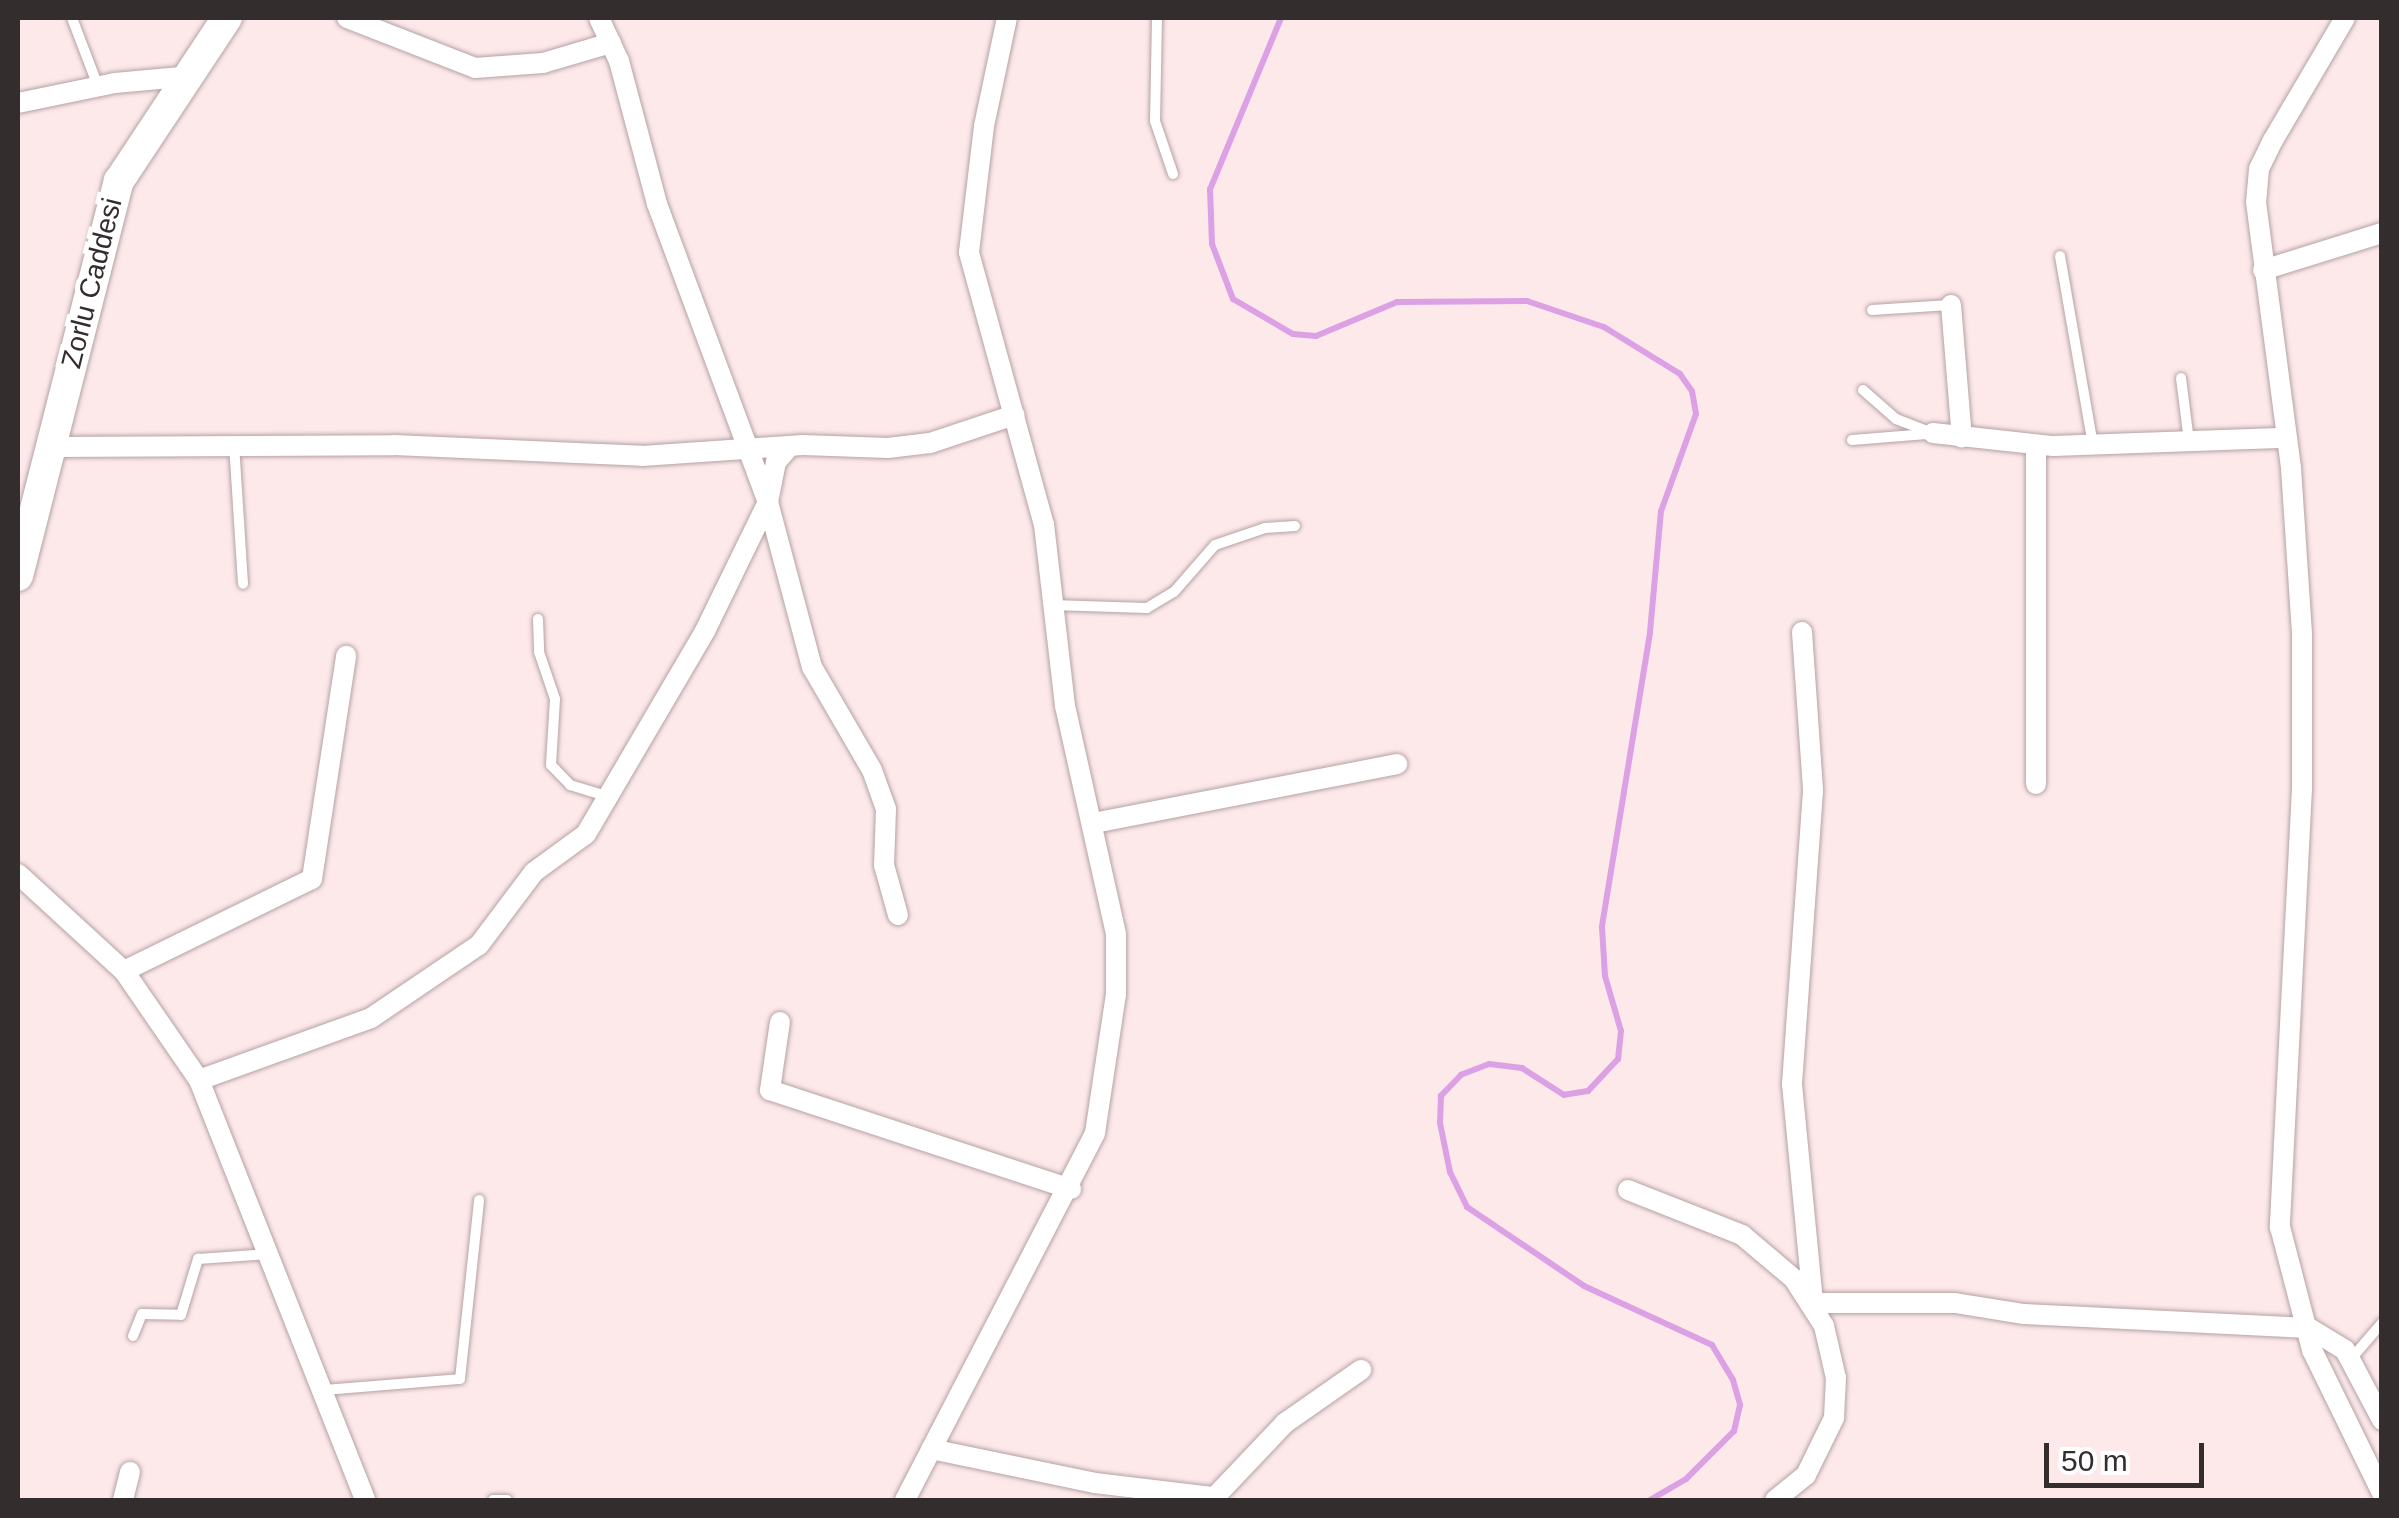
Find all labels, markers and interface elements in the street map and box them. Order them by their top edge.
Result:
street label: Zorlu Caddesi [55,194,129,372]
scale bar [2049,1423,2209,1485]
text: 50 m [2061,1444,2128,1477]

